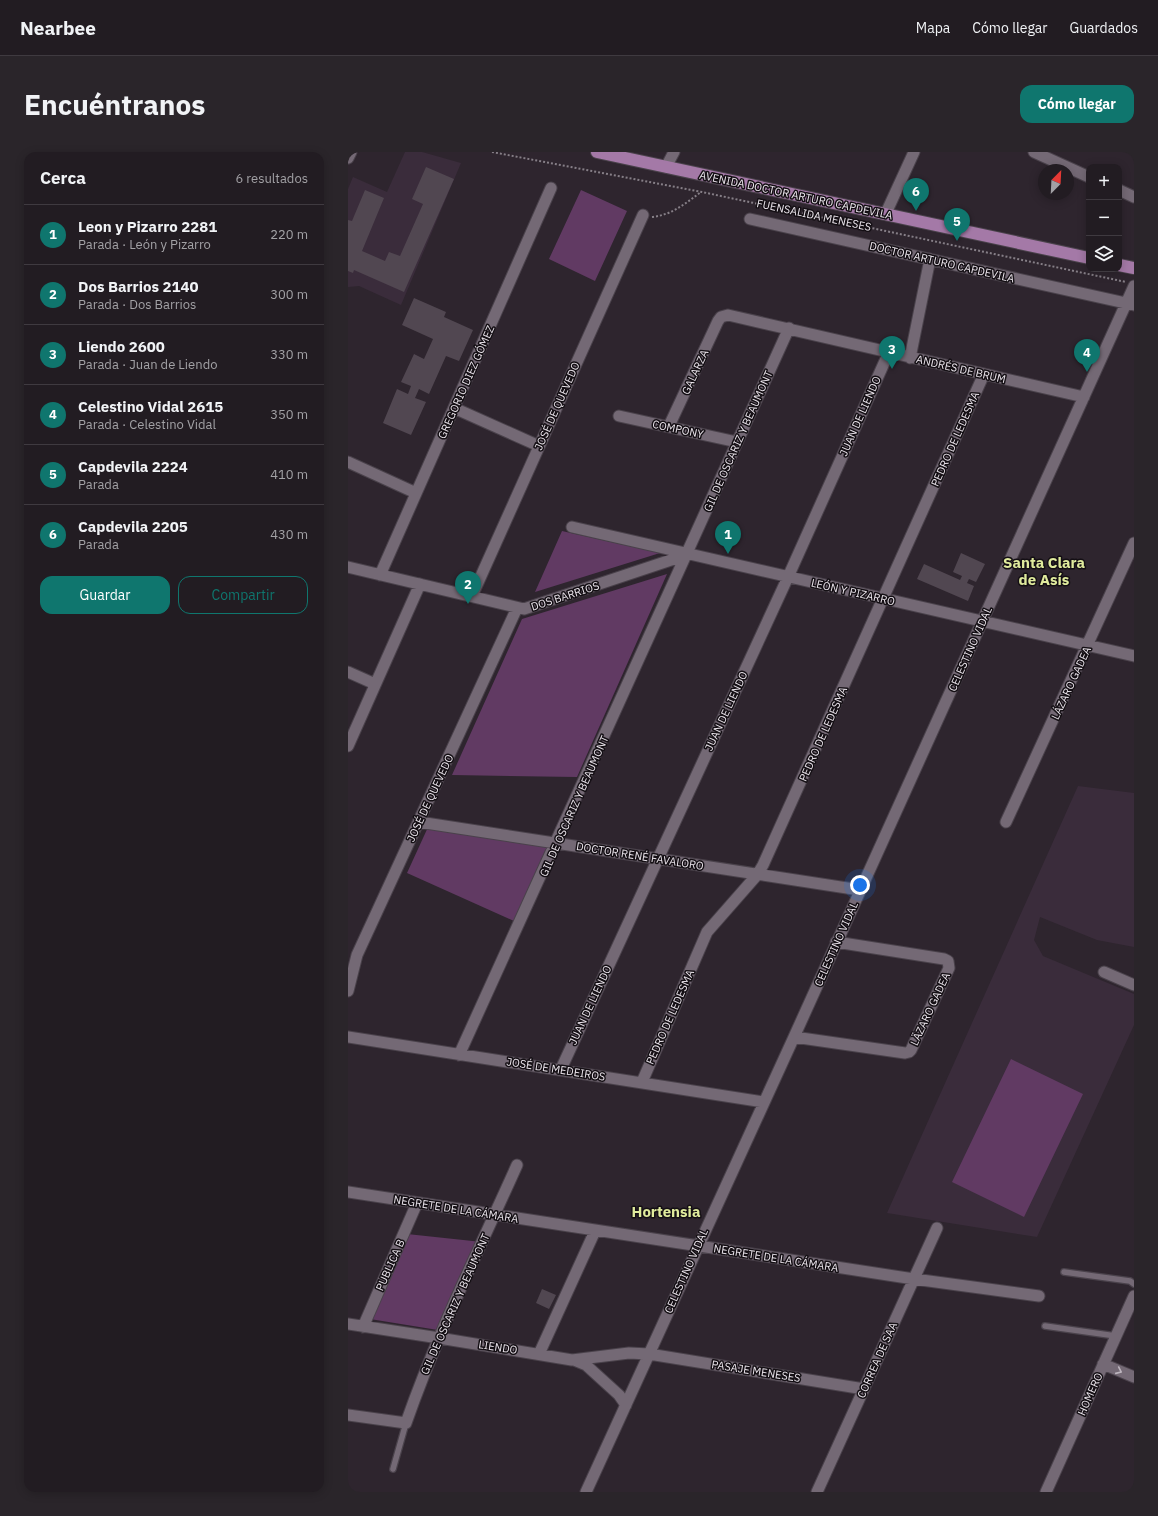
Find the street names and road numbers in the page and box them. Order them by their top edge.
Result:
street label: AVENIDA DOCTOR ARTURO CAPDEVILA [698,168,894,222]
street label: FUENSALIDA MENESES [755,196,873,234]
street label: DOCTOR ARTURO CAPDEVILA [868,238,1016,286]
street label: GREGORIO DIEZ GÓMEZ [435,323,497,441]
street label: GALARZA [679,347,711,397]
street label: ANDRÉS DE BRUM [915,352,1007,386]
street label: JOSÉ DE QUEVEDO [531,360,583,452]
street label: GIL DE OSCARIZ Y BEAUMONT [701,368,776,514]
street label: JUAN DE LIENDO [836,374,884,458]
street label: PEDRO DE LEDESMA [928,389,982,489]
street label: COMPONY [651,417,705,441]
street label: LEÓN Y PIZARRO [810,576,896,608]
street label: DOS BARRIOS [529,578,601,614]
street label: CELESTINO VIDAL [945,604,995,693]
street label: LÁZARO GADEA [1048,644,1094,722]
street label: JUAN DE LIENDO [701,669,751,753]
street label: PEDRO DE LEDESMA [796,684,850,784]
street label: GIL DE OSCARIZ Y BEAUMONT [537,733,612,879]
street label: JOSÉ DE QUEVEDO [404,752,457,844]
street label: DOCTOR RENÉ FAVALORO [575,839,705,873]
street label: CELESTINO VIDAL [811,899,861,988]
street label: JUAN DE LIENDO [565,963,615,1047]
street label: PEDRO DE LEDESMA [643,967,697,1067]
street label: LÄZARO GADEA [907,970,953,1048]
street label: JOSÉ DE MEDEIROS [506,1054,606,1084]
street label: NEGRETE DE LA CÁMARA [393,1192,519,1226]
street label: CELESTINO VIDAL [661,1226,711,1315]
street label: GIL DE OSCARIZ Y BEAUMONT [418,1231,493,1377]
street label: PUBLICA B [372,1237,408,1293]
street label: NEGRETE DE LA CÁMARA [713,1241,839,1275]
street label: CORREA DE SAA [854,1320,900,1400]
street label: LIENDO [478,1337,519,1357]
street label: PASAJE MENESES [710,1357,802,1385]
street label: HOMERO [1074,1370,1106,1418]

